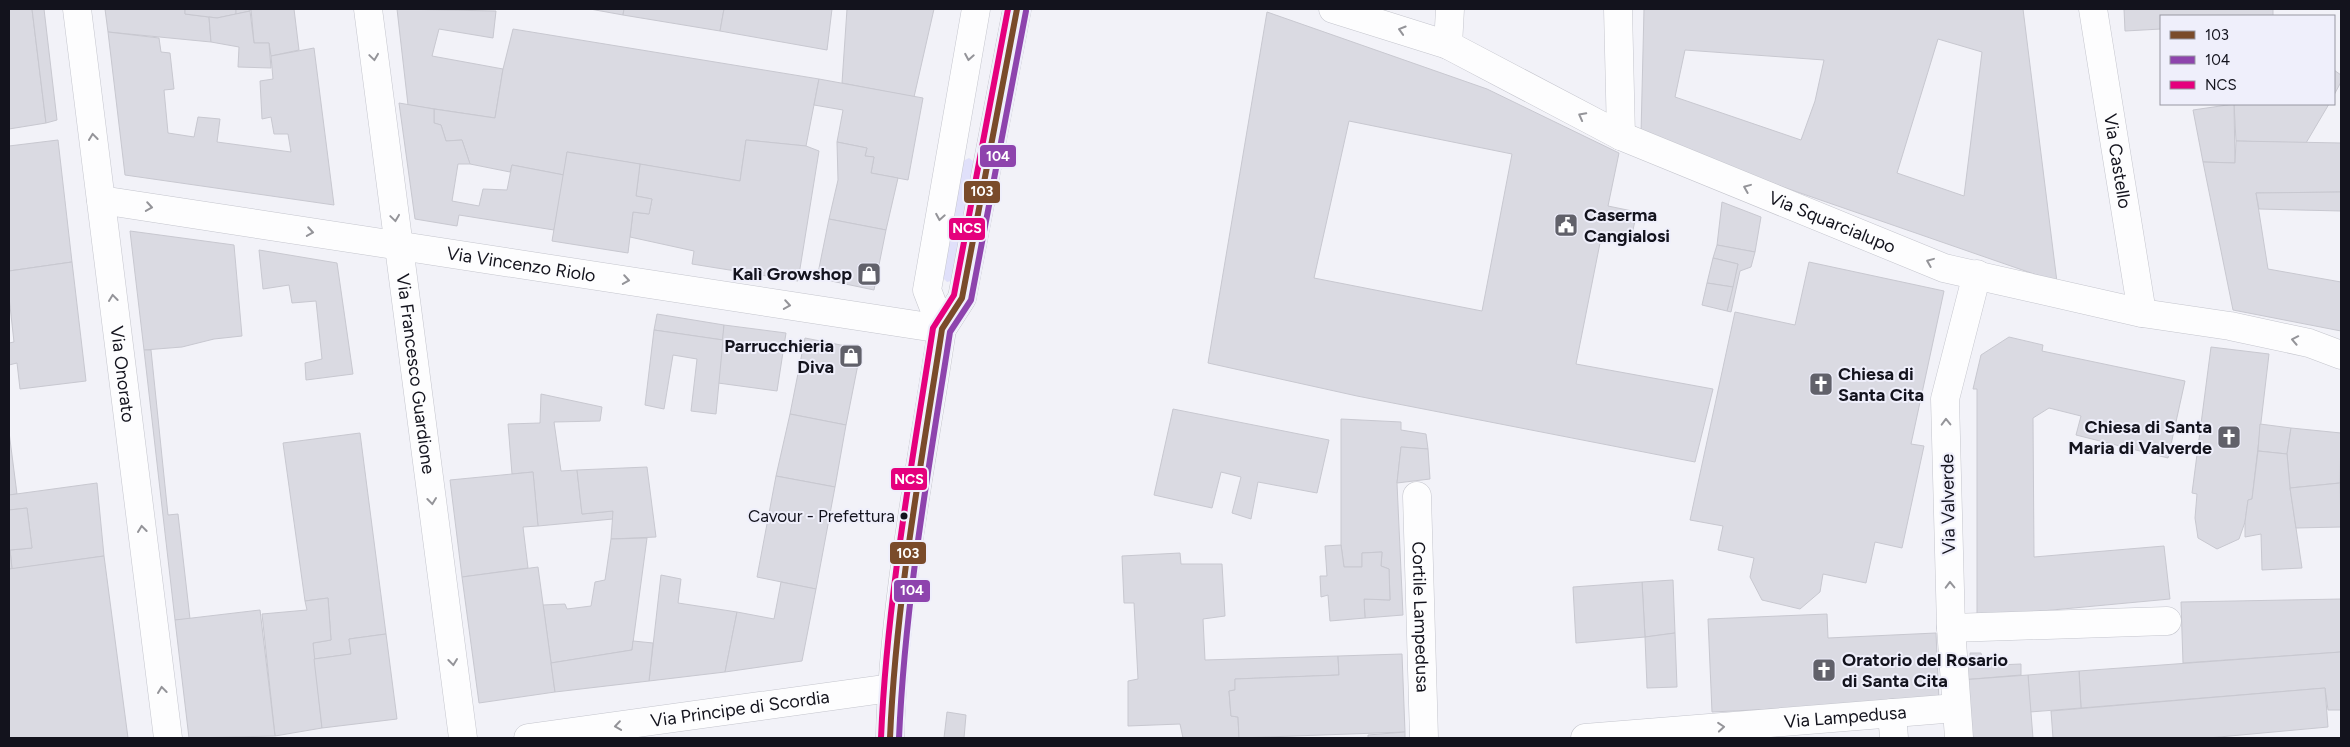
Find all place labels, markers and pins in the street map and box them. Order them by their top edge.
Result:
place label: Caserma Cangialosi [1584,204,1670,247]
public building icon: Caserma Cangialosi [1553,212,1579,238]
shop icon: Kalì Growshop [856,261,882,287]
place label: Kalì Growshop [732,263,852,285]
place label: Parrucchieria Diva [724,335,834,378]
shop icon: Parrucchieria Diva [838,343,864,369]
place label: Chiesa di Santa Cita [1838,363,1924,406]
church icon: Chiesa di Santa Cita [1808,371,1834,397]
place label: Chiesa di Santa Maria di Valverde [2068,416,2212,459]
church icon: Chiesa di Santa Maria di Valverde [2216,424,2242,450]
place label: Cavour - Prefettura [748,506,895,526]
marker: Cavour - Prefettura [899,511,909,521]
place label: Oratorio del Rosario di Santa Cita [1842,649,2008,692]
church icon: Oratorio del Rosario di Santa Cita [1811,657,1837,683]

